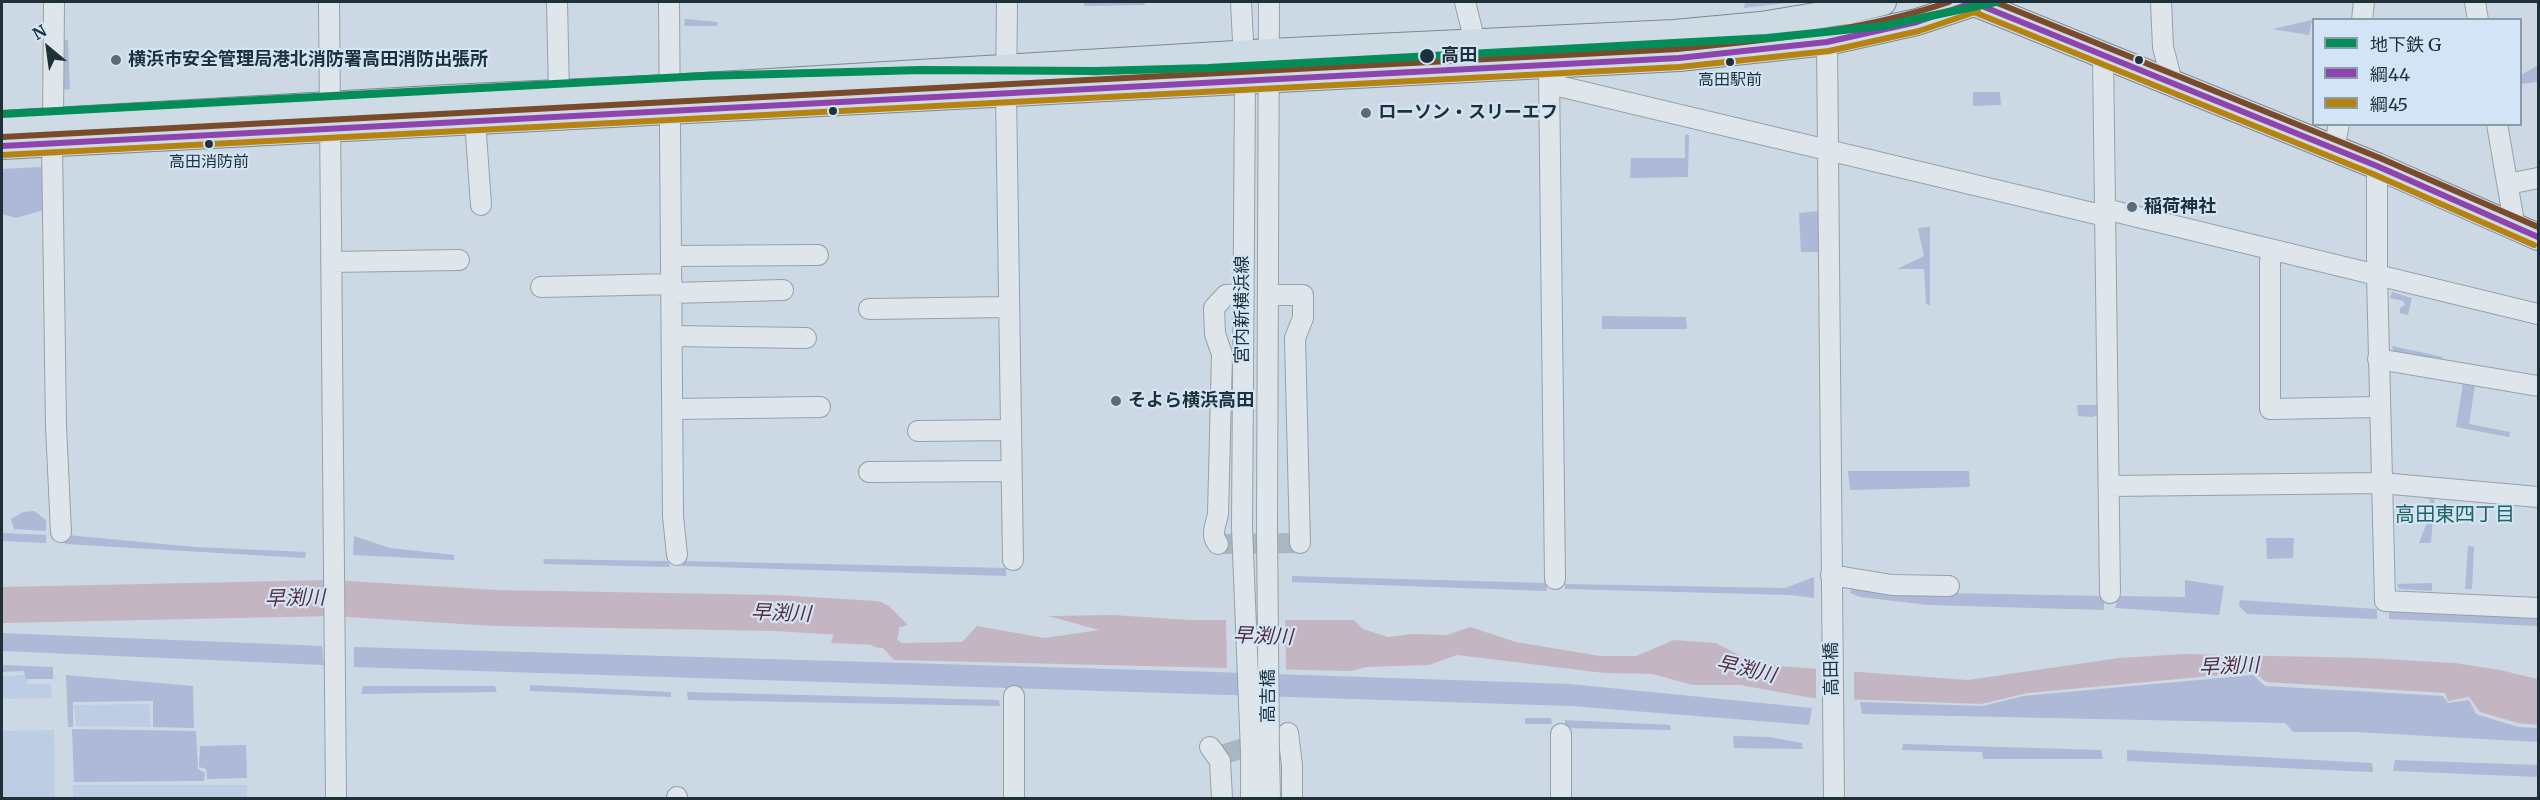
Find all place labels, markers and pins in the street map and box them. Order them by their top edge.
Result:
place label: 高田 [1441,45,1477,67]
marker: 高田 [1418,47,1436,65]
place label: 横浜市安全管理局港北消防署高田消防出張所 [128,49,488,71]
marker: 横浜市安全管理局港北消防署高田消防出張所 [109,53,123,67]
unlabelled marker [2133,54,2145,66]
marker: 高田駅前 [1724,56,1736,68]
place label: 高田駅前 [1698,70,1762,90]
place label: ローソン・スリーエフ [1378,102,1558,124]
unlabelled marker [827,105,839,117]
marker: ローソン・スリーエフ [1359,106,1373,120]
marker: 高田消防前 [203,138,215,150]
place label: 高田消防前 [169,152,249,172]
place label: 稲荷神社 [2144,196,2216,218]
marker: 稲荷神社 [2125,200,2139,214]
place label: そよら横浜高田 [1128,390,1254,412]
marker: そよら横浜高田 [1109,394,1123,408]

